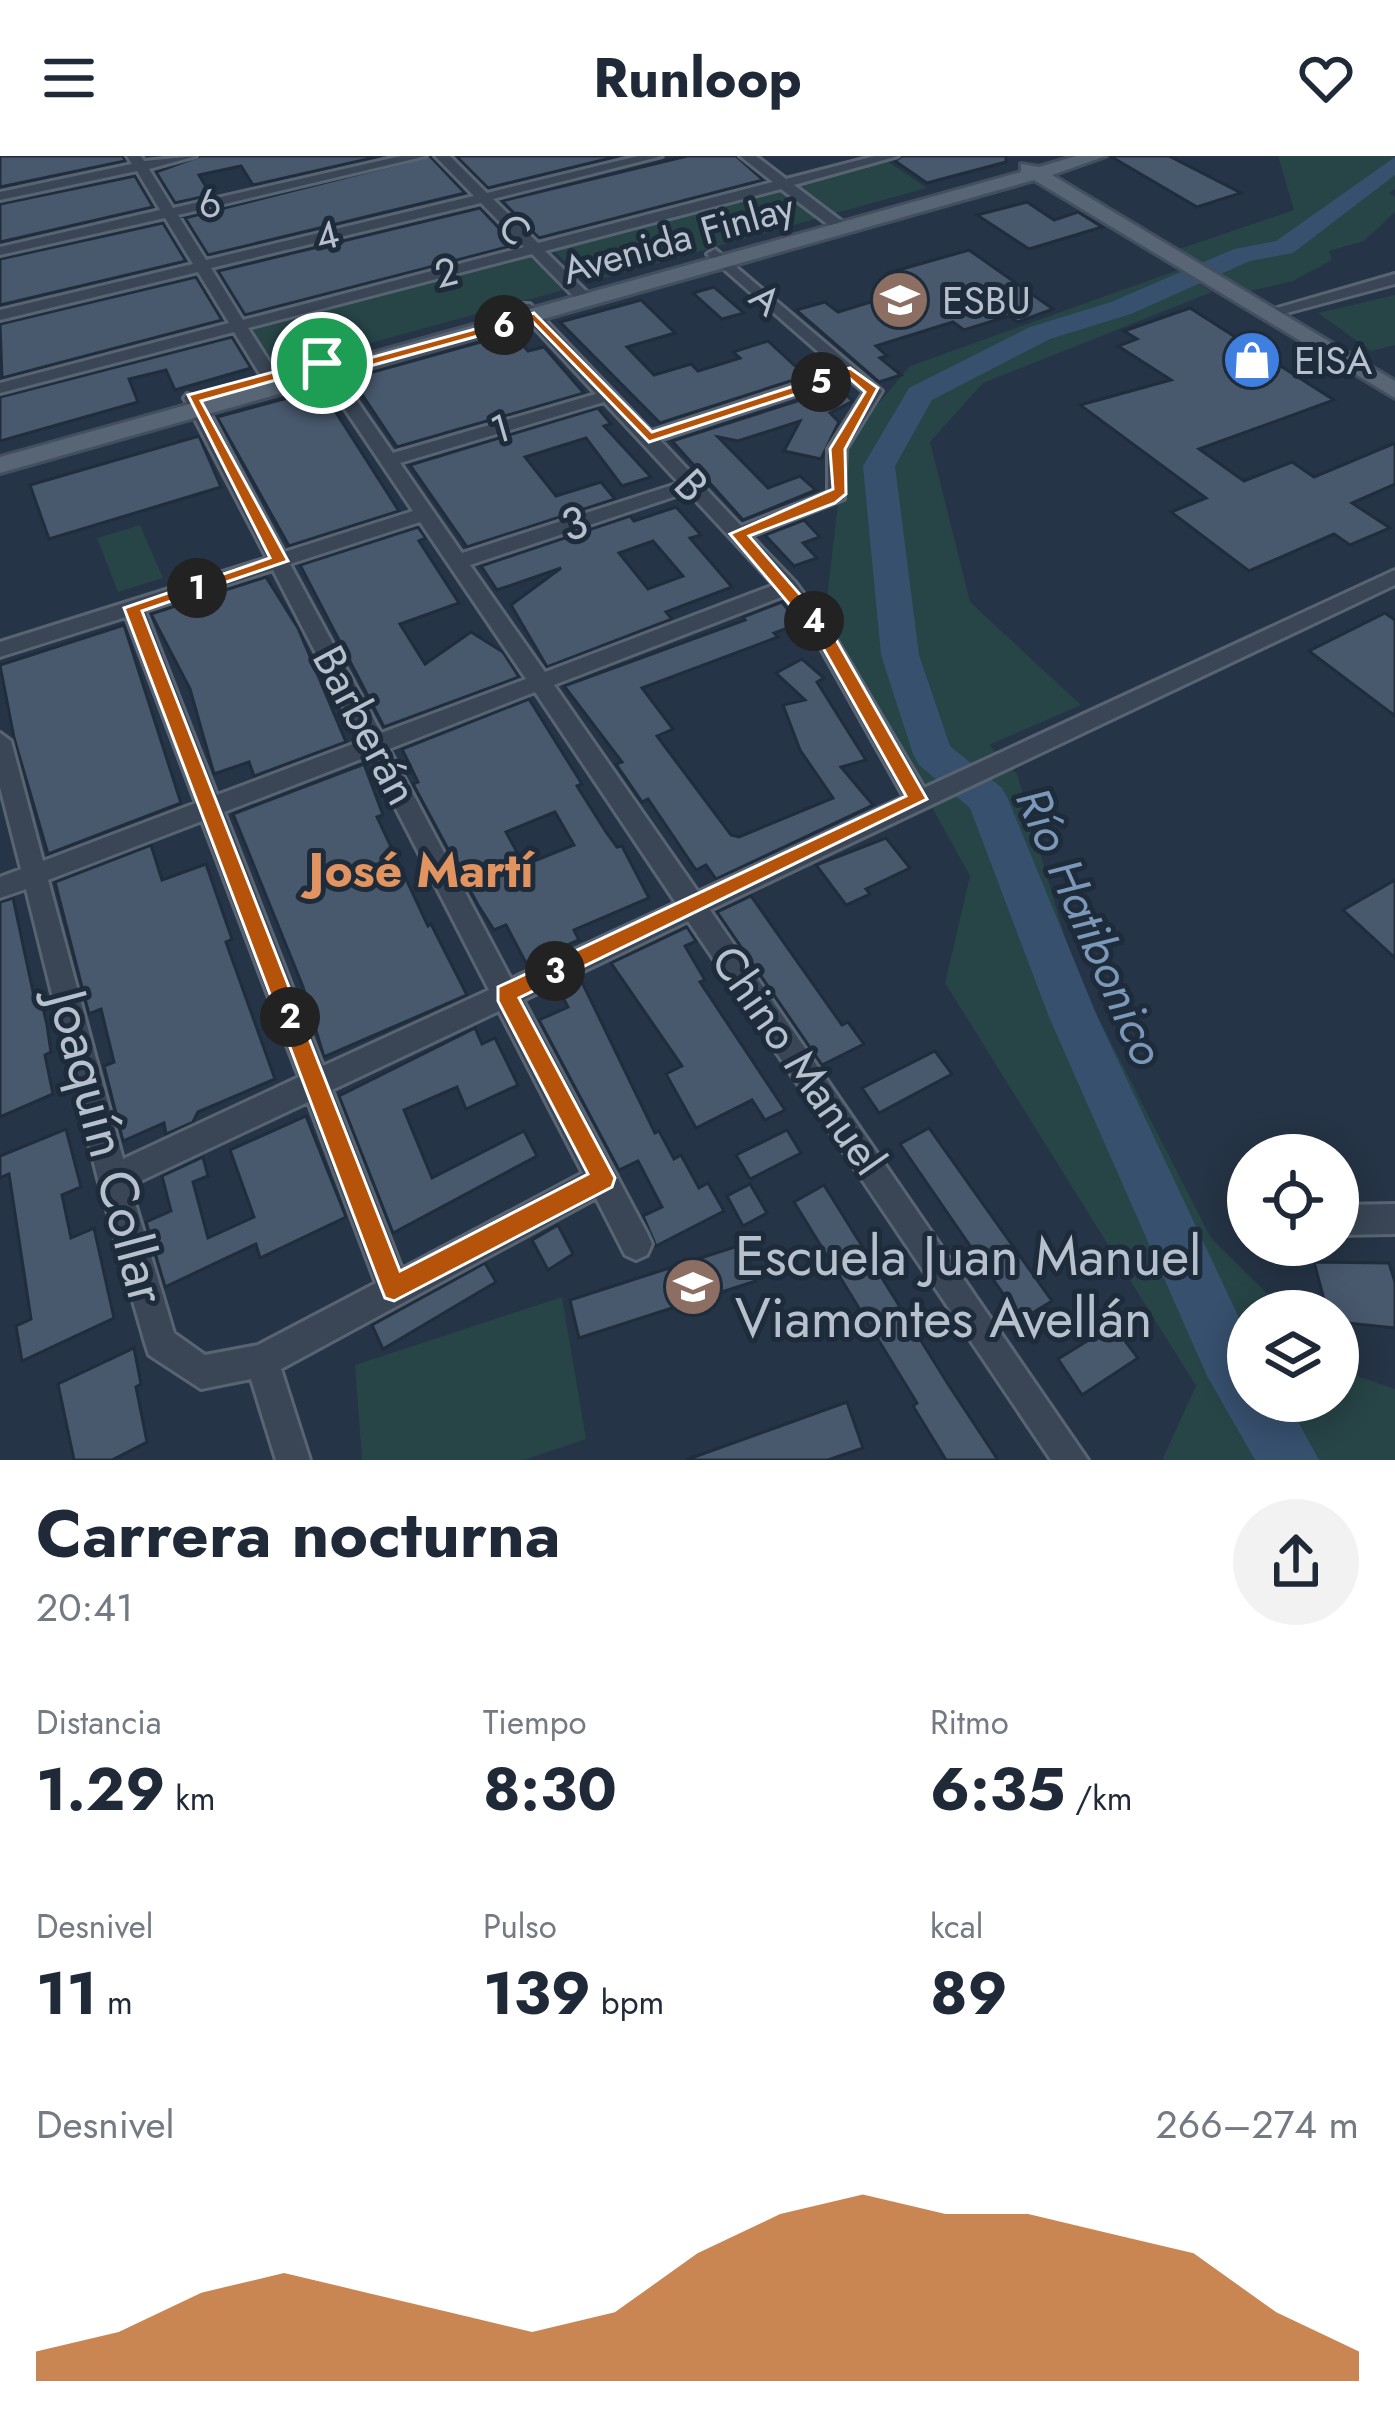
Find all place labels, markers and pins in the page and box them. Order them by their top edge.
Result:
school or university icon: ESBU [869,269,931,331]
place label: ESBU [942,272,1031,329]
pin: 6 [474,295,534,355]
pin [271,312,373,414]
shop icon: EISA [1221,329,1283,391]
place label: EISA [1294,332,1372,389]
pin: 5 [791,352,851,412]
pin: 1 [167,558,227,618]
pin: 4 [784,591,844,651]
pin: 3 [525,941,585,1001]
pin: 2 [260,987,320,1047]
place label: Escuela Juan Manuel Viamontes Avellán [735,1217,1202,1357]
school or university icon: Escuela Juan Manuel Viamontes Avellán [662,1256,724,1318]

